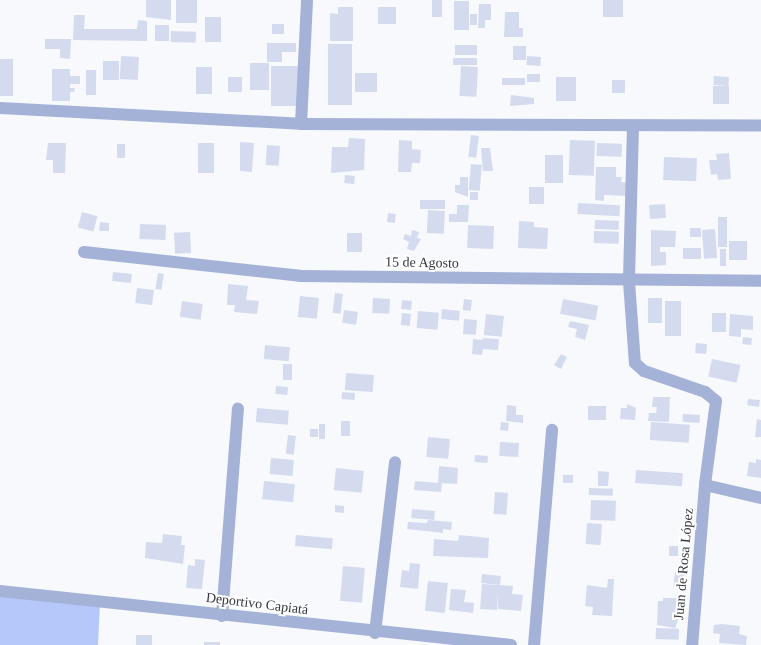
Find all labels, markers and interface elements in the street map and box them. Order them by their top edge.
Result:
street label: 15 de Agosto [385,254,459,272]
street label: Juan de Rosa López [671,507,697,621]
street label: Deportivo Capiatá [205,589,309,619]

